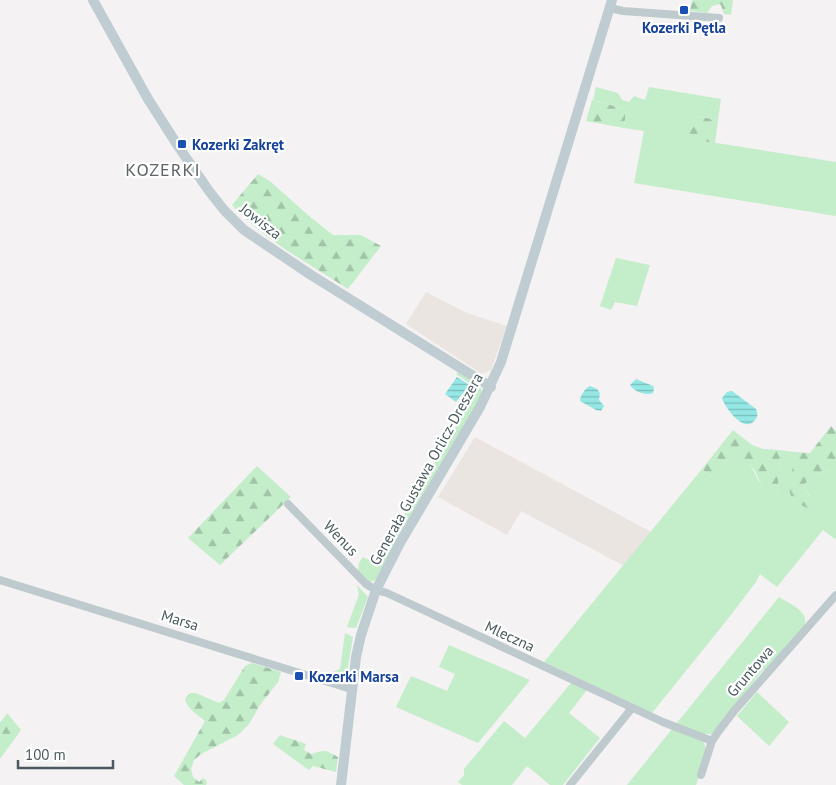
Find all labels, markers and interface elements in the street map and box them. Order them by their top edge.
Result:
marker: Kozerki Pętla [678,4,690,16]
place label: Kozerki Pętla [642,18,726,37]
place label: Kozerki Zakręt [192,135,285,154]
marker: Kozerki Zakręt [176,138,188,150]
district label: KOZERKI [125,158,201,181]
street label: Jowisza [236,198,286,243]
street label: Generała Gustawa Orlicz-Dreszera [365,370,487,568]
street label: Wenus [320,516,362,560]
street label: Marsa [159,605,201,635]
street label: Mleczna [482,616,538,656]
street label: Gruntowa [723,641,777,701]
place label: Kozerki Marsa [309,667,399,686]
marker: Kozerki Marsa [293,670,305,682]
scale bar [18,738,112,770]
text: 100 m [25,745,66,764]

